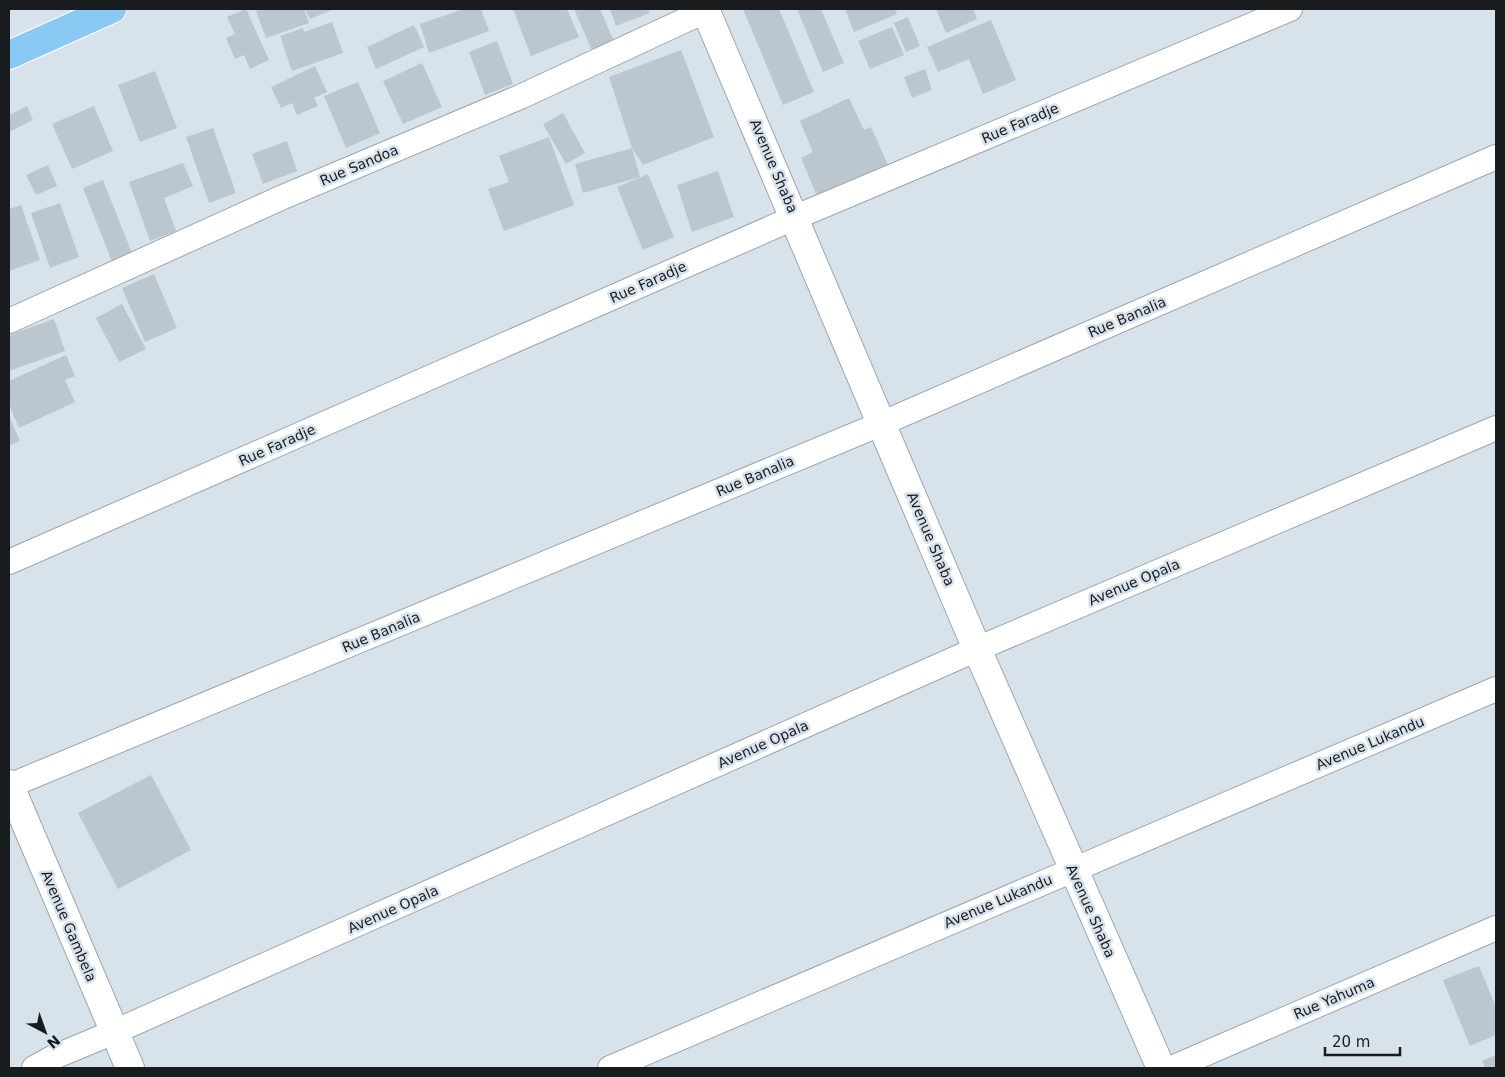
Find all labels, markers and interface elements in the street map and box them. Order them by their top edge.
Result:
street label: Rue Faradje [979,100,1061,146]
street label: Avenue Shaba [747,117,801,215]
street label: Rue Sandoa [317,141,401,189]
street label: Rue Faradje [607,258,689,306]
street label: Rue Banalia [1086,293,1168,341]
street label: Rue Faradje [236,421,318,469]
street label: Rue Banalia [714,452,796,500]
street label: Avenue Shaba [904,490,958,588]
street label: Avenue Opala [1086,556,1182,608]
street label: Rue Banalia [340,608,422,656]
street label: Avenue Lukandu [1313,713,1427,773]
street label: Avenue Opala [715,717,811,771]
street label: Avenue Shaba [1063,862,1119,960]
street label: Avenue Gambela [38,868,100,984]
street label: Avenue Lukandu [941,871,1055,931]
street label: Avenue Opala [345,882,441,936]
street label: Rue Yahuma [1291,974,1377,1022]
north arrow [20,1007,70,1057]
scale bar [1325,1024,1400,1056]
text: N [44,1032,63,1052]
text: 20 m [1332,1033,1370,1051]

